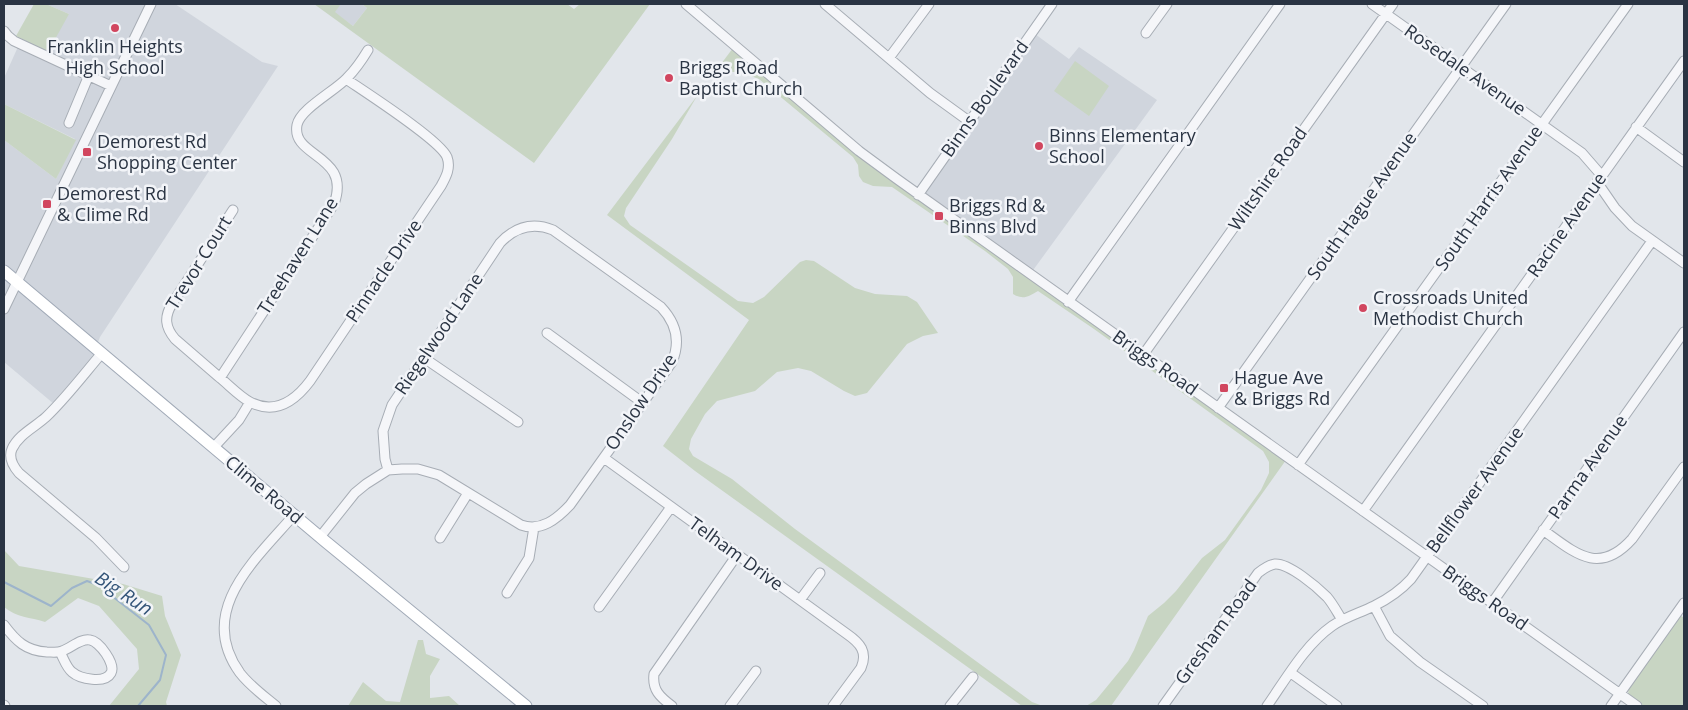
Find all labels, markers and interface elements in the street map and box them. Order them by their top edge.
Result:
street label: Rosedale Avenue [1400,18,1531,120]
marker: Franklin Heights High School [109,22,121,34]
place label: Franklin Heights High School [47,34,183,79]
street label: Binns Boulevard [935,35,1033,161]
place label: Briggs Road Baptist Church [679,55,803,100]
marker: Briggs Road Baptist Church [663,72,675,84]
street label: South Harris Avenue [1429,120,1547,275]
street label: Wiltshire Road [1223,122,1312,235]
place label: Binns Elementary School [1049,123,1197,168]
street label: South Hague Avenue [1301,127,1421,284]
place label: Demorest Rd Shopping Center [97,129,238,174]
marker: Binns Elementary School [1033,140,1045,152]
marker: Demorest Rd Shopping Center [81,146,93,158]
street label: Racine Avenue [1521,167,1611,282]
place label: Demorest Rd & Clime Rd [57,181,167,226]
street label: Treehaven Lane [251,192,343,319]
place label: Briggs Rd & Binns Blvd [949,193,1046,238]
marker: Demorest Rd & Clime Rd [41,198,53,210]
marker: Briggs Rd & Binns Blvd [933,210,945,222]
street label: Trevor Court [160,211,236,314]
street label: Pinnacle Drive [340,214,427,327]
street label: Riegelwood Lane [389,268,488,399]
place label: Crossroads United Methodist Church [1373,285,1528,330]
marker: Crossroads United Methodist Church [1357,302,1369,314]
street label: Briggs Road [1108,324,1203,400]
street label: Onslow Drive [599,348,681,454]
place label: Hague Ave & Briggs Rd [1234,365,1330,410]
marker: Hague Ave & Briggs Rd [1218,382,1230,394]
street label: Parma Avenue [1542,409,1632,523]
street label: Bellflower Avenue [1420,421,1528,558]
street label: Clime Road [221,450,309,529]
street label: Telham Drive [685,511,789,596]
street label: Briggs Road [1438,559,1533,635]
water label: Big Run [90,565,158,621]
street label: Gresham Road [1169,574,1261,689]

